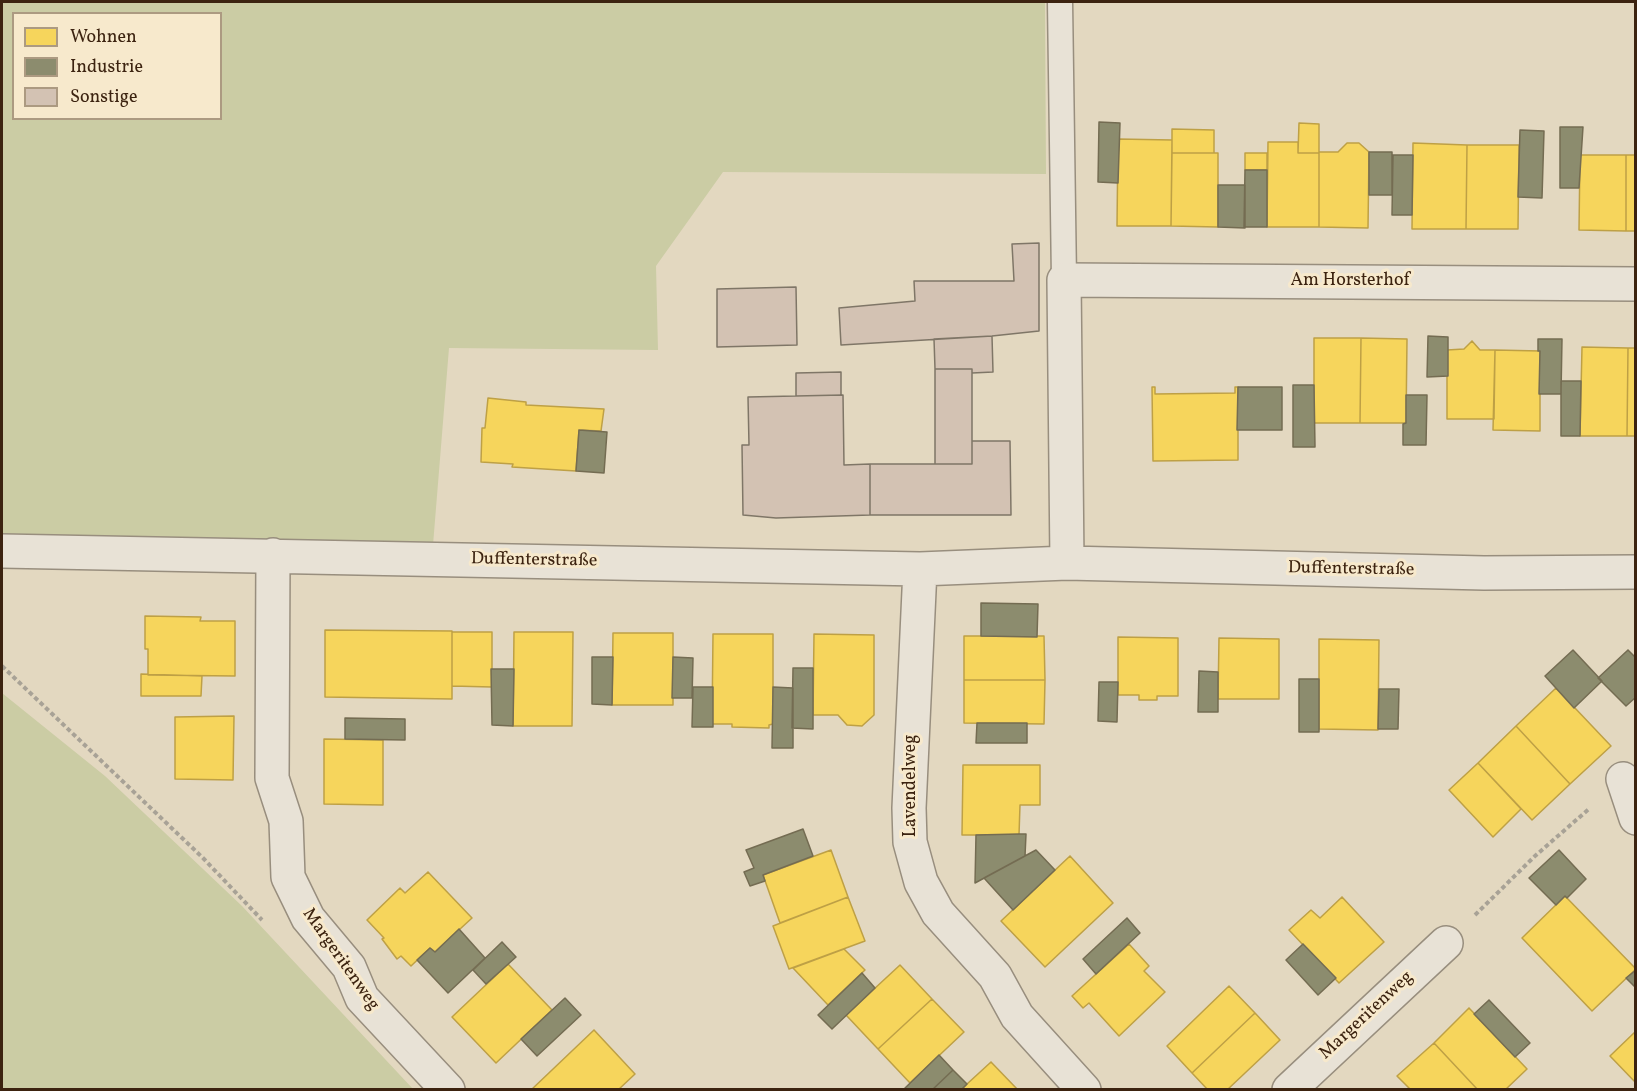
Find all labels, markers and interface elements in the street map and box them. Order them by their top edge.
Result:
legend [12,12,222,120]
text: Wohnen [70,25,137,50]
text: Industrie [70,55,143,80]
text: Sonstige [70,85,137,110]
street label: Am Horsterhof [1290,271,1410,293]
street label: Duffenterstraße [471,549,597,573]
street label: Duffenterstraße [1288,558,1414,582]
street label: Lavendelweg [901,735,923,837]
street label: Margeritenweg [297,905,383,1015]
street label: Margeritenweg [1316,967,1418,1065]

